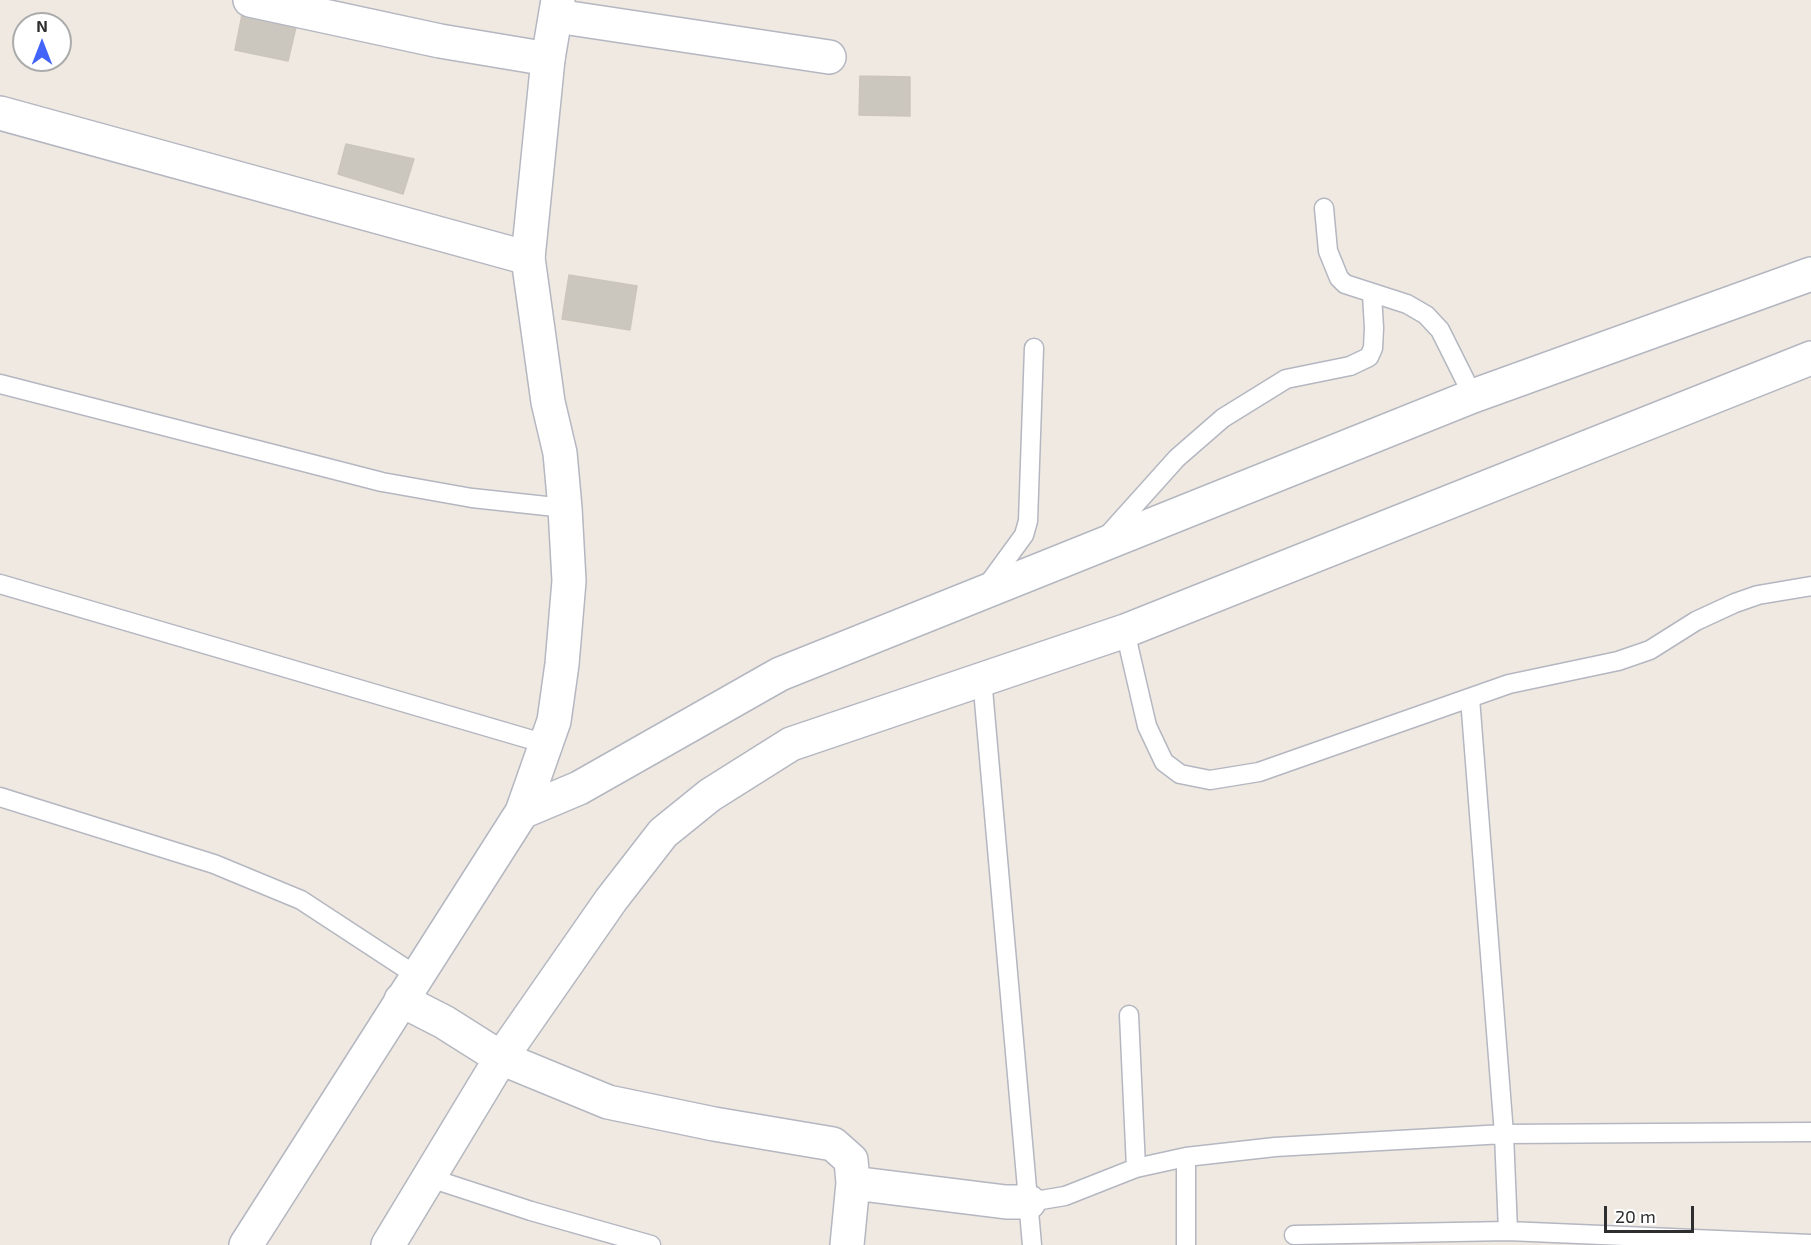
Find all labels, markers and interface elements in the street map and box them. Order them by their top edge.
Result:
north arrow [12,12,72,72]
text: N [36,16,48,35]
scale bar [1607,1194,1697,1232]
text: 20 m [1615,1205,1656,1227]

